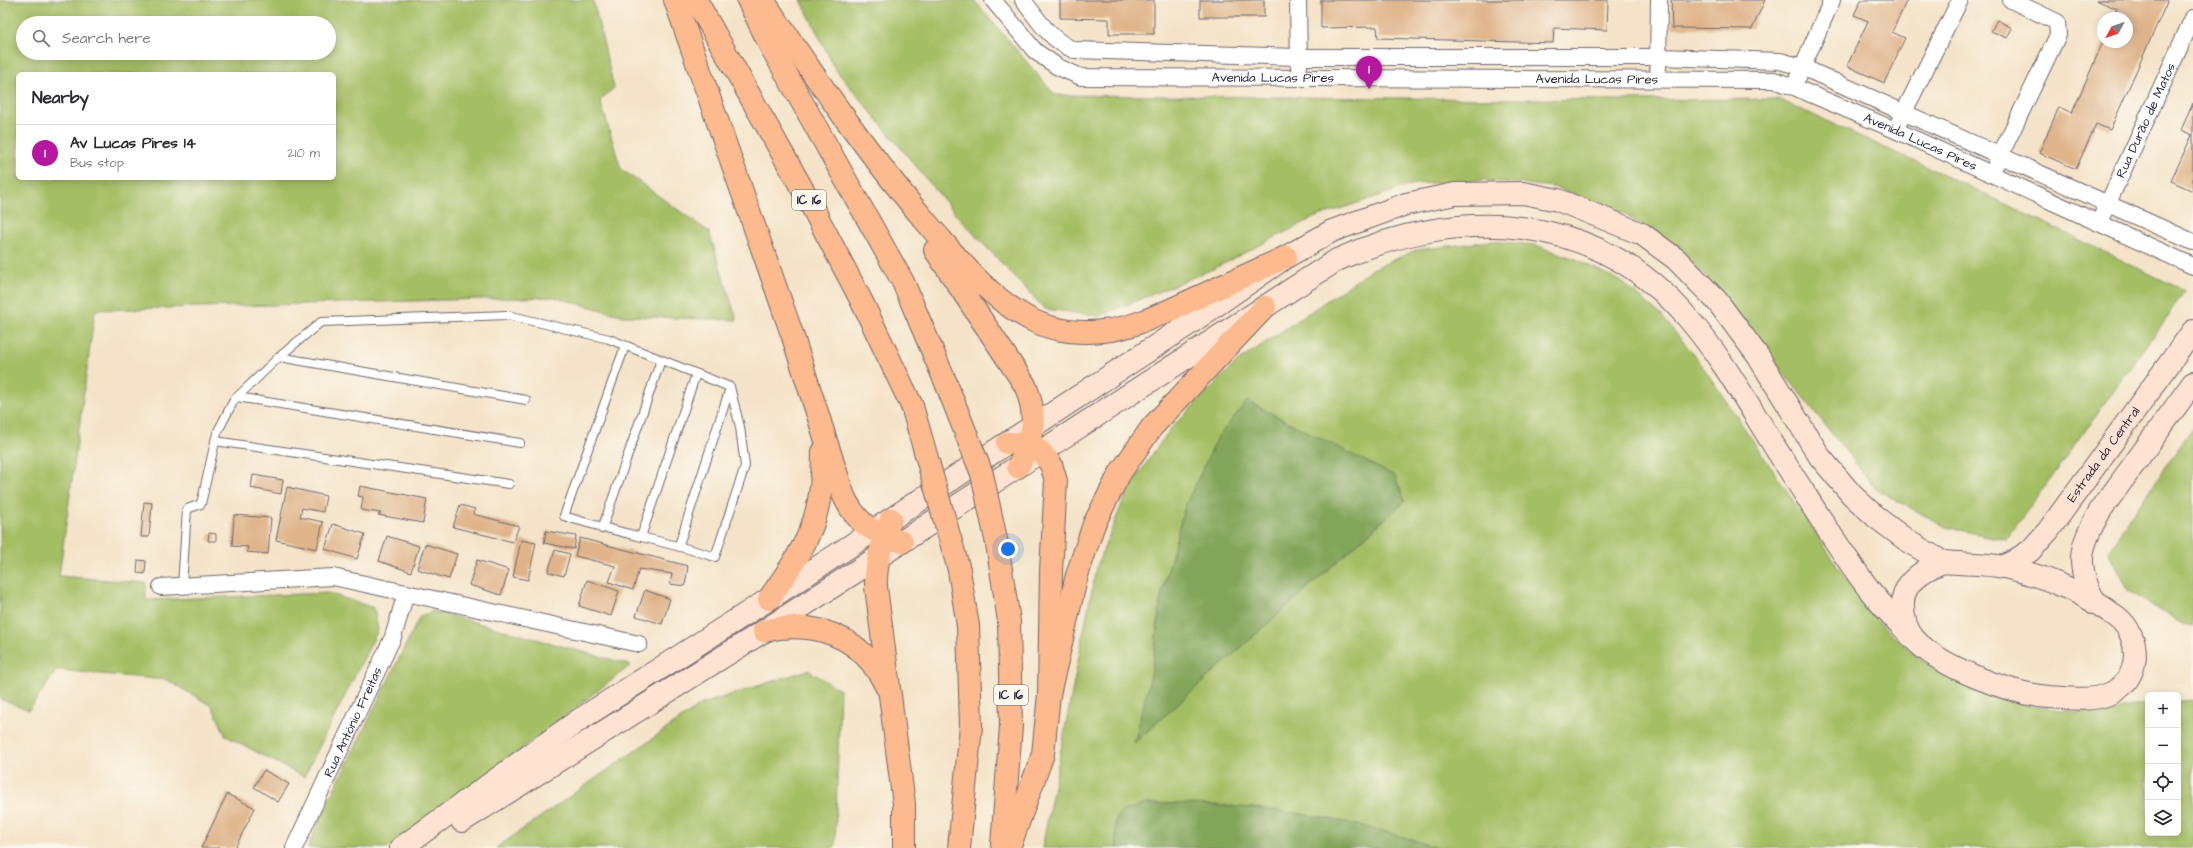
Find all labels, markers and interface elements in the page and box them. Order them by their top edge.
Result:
north arrow [2097,12,2133,48]
search box [16,16,336,60]
icon: search [30,27,52,49]
text: Search here [62,28,151,49]
pin: 1 [1356,56,1382,89]
street label: Rua Durão de Matos [2112,60,2180,181]
street label: Avenida Lucas Pires [1212,69,1335,87]
street label: Avenida Lucas Pires [1536,70,1659,88]
text: Nearby [32,86,89,110]
street label: Avenida Lucas Pires [1861,109,1980,175]
text: Av Lucas Pires 14 [70,133,196,154]
text: 1 [44,144,46,162]
text: 210 m [287,144,320,162]
text: Bus stop [70,154,124,172]
road number: IC 16 [792,190,826,210]
street label: Estrada da Central [2063,403,2144,506]
your location [998,539,1018,559]
street label: Rua António Freitas [319,664,387,780]
road number: IC 16 [994,685,1028,705]
map controls [2145,692,2181,836]
button: + [2145,692,2181,728]
button: − [2145,728,2181,764]
button: locate [2145,764,2181,800]
button: layers [2145,800,2181,836]

